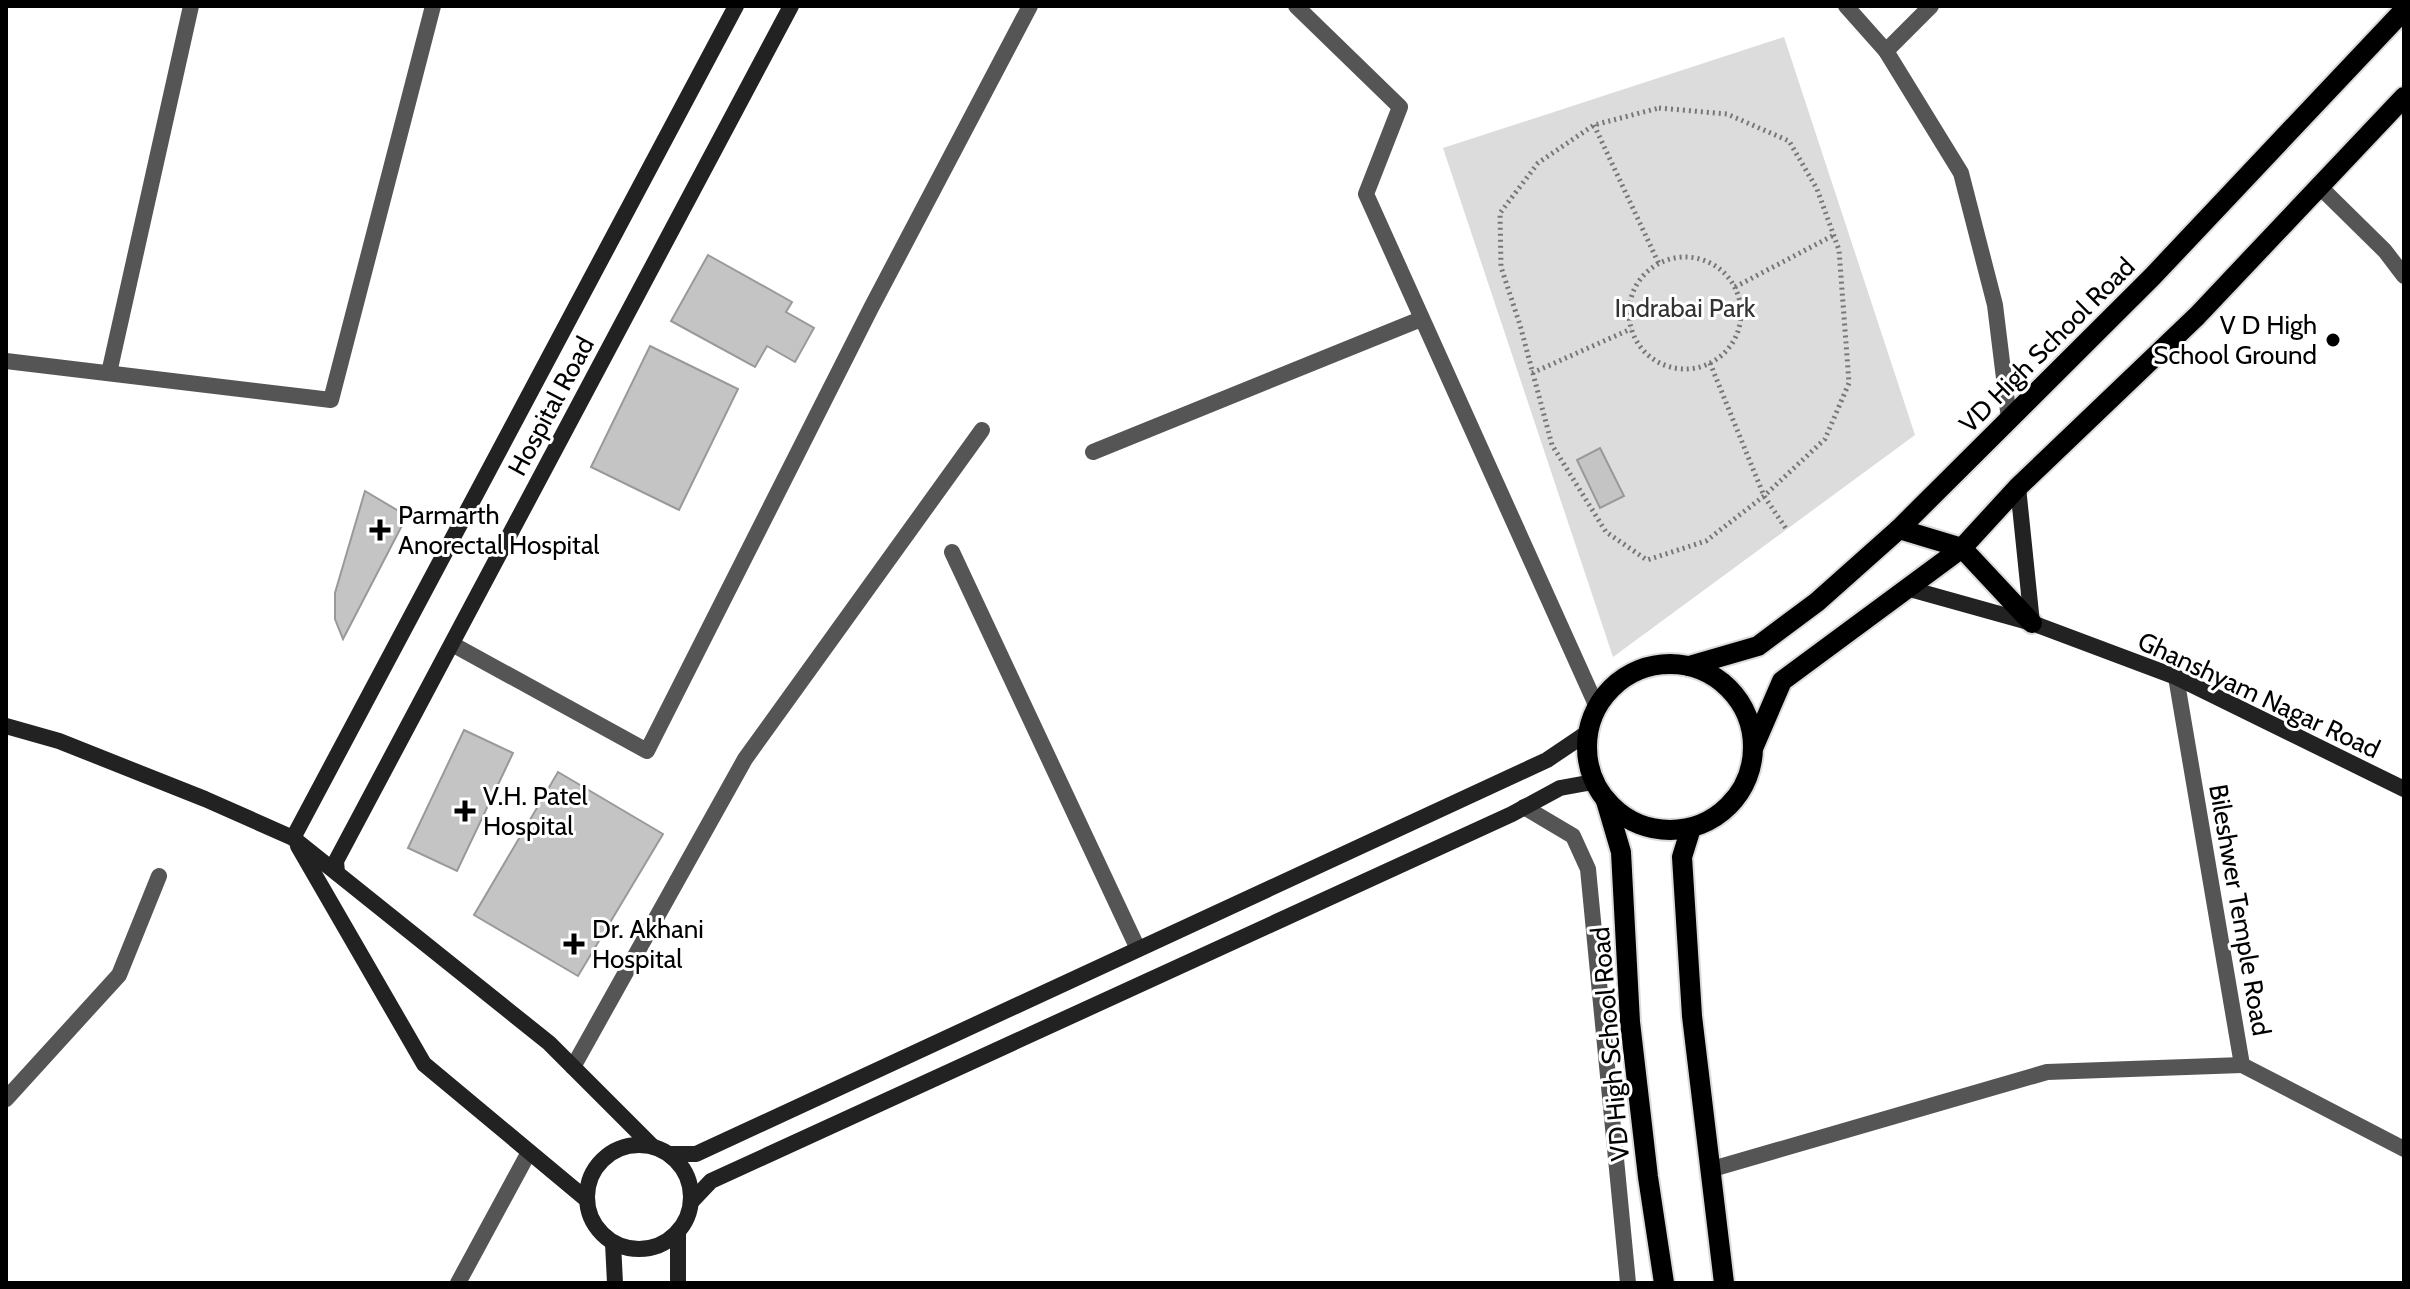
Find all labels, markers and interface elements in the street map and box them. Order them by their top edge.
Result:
street label: VD High School Road [1953,251,2141,439]
park label: Indrabai Park [1615,292,1756,324]
place label: V D High School Ground [2153,309,2317,371]
street label: Hospital Road [501,331,601,481]
marker: V D High School Ground [2324,331,2342,349]
place label: Parmarth Anorectal Hospital [398,499,600,561]
marker: Parmarth Anorectal Hospital [369,519,391,541]
street label: Ghanshyam Nagar Road [2133,625,2385,765]
place label: V.H. Patel Hospital [483,780,588,842]
street label: Bileshwer Temple Road [2202,782,2278,1038]
marker: V.H. Patel Hospital [454,800,476,822]
place label: Dr. Akhani Hospital [592,913,704,975]
street label: VD High School Road [1584,925,1636,1163]
marker: Dr. Akhani Hospital [563,933,585,955]

